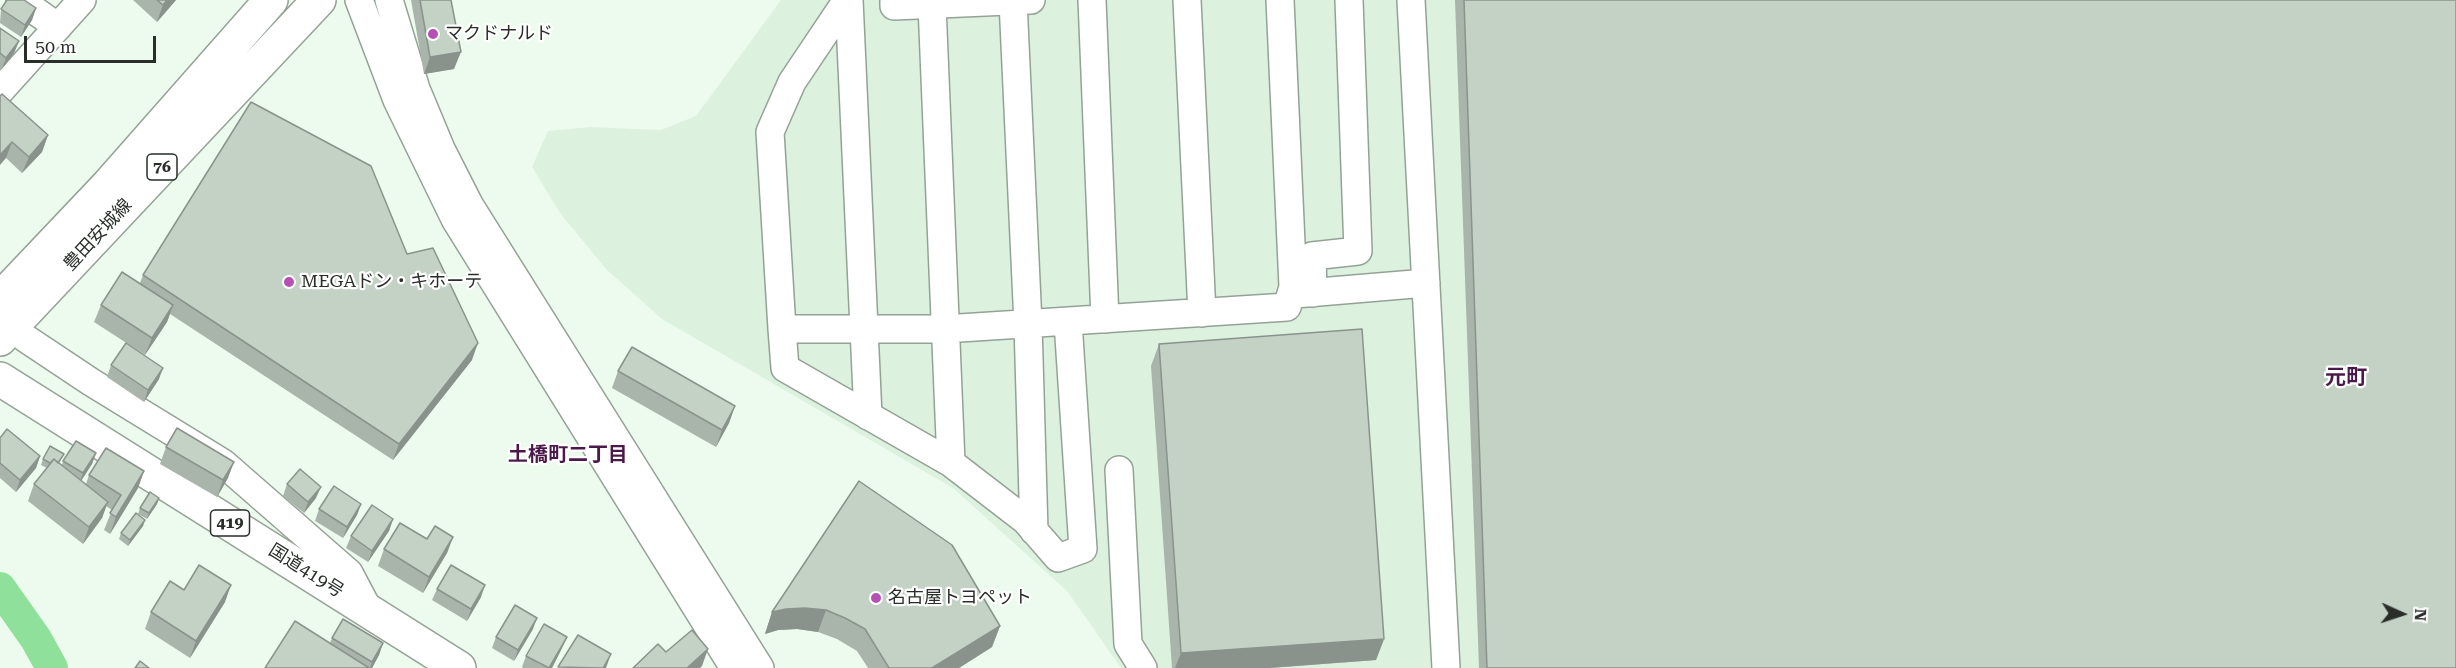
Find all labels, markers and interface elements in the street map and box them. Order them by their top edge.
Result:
place label: マクドナルド [445,23,553,45]
scale bar [27,24,159,62]
marker: マクドナルド [426,27,440,41]
text: 50 m [35,36,76,57]
road number: 76 [147,154,177,180]
street label: 豊田安城線 [59,195,137,275]
place label: MEGAドン・キホーテ [301,271,482,293]
marker: MEGAドン・キホーテ [282,275,296,289]
district label: 元町 [2325,365,2367,391]
district label: 土橋町二丁目 [508,443,628,467]
road number: 419 [210,510,250,536]
street label: 国道419号 [265,540,347,602]
north arrow [2372,584,2432,644]
place label: 名古屋トヨペット [888,587,1032,609]
marker: 名古屋トヨペット [869,591,883,605]
text: N [2411,608,2430,622]

